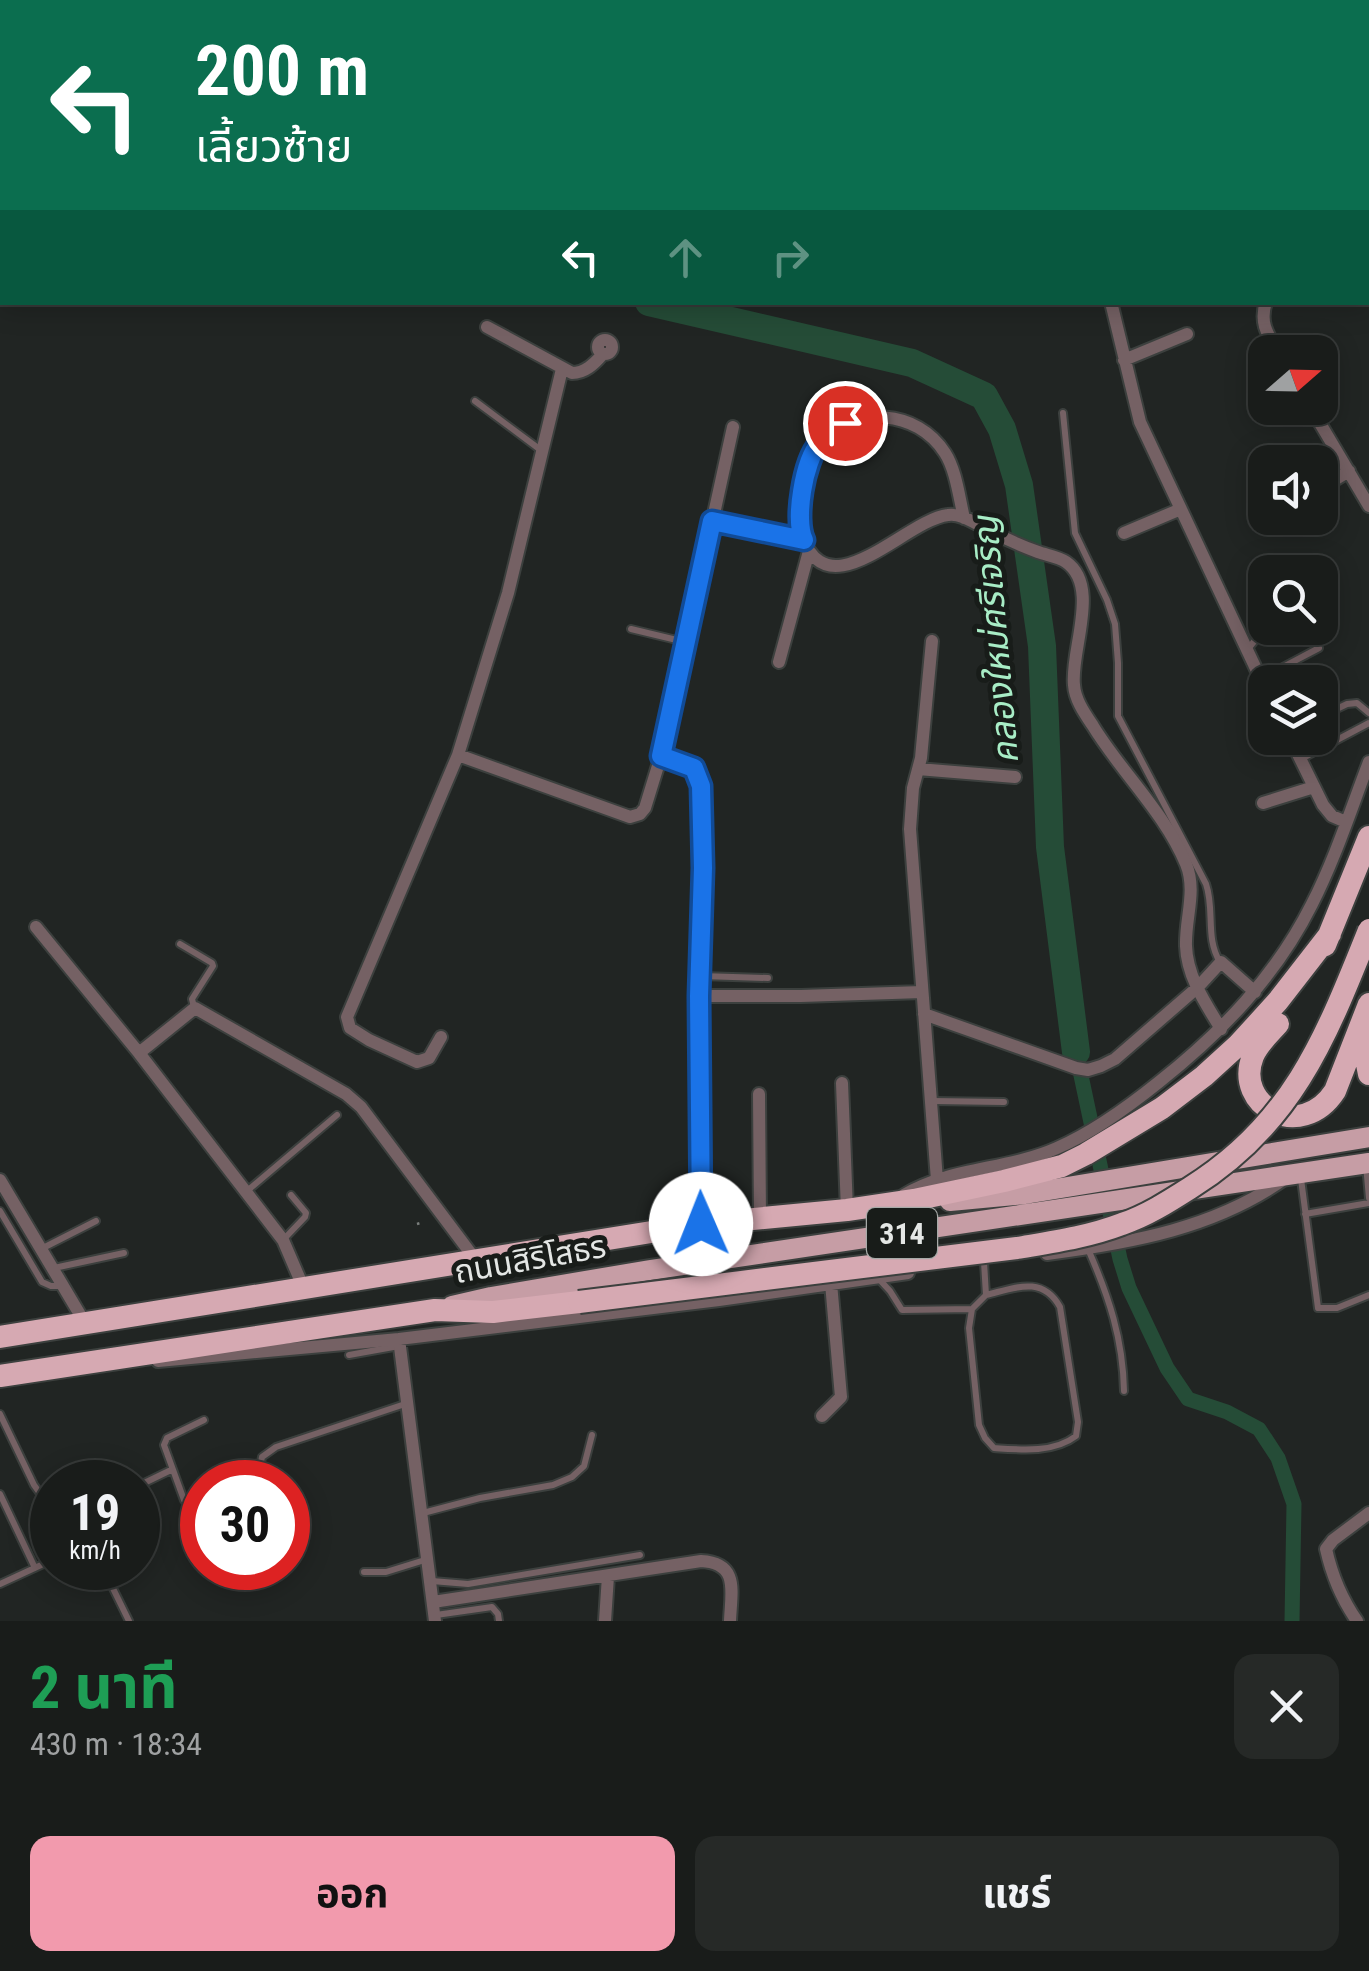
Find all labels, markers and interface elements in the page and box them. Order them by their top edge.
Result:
text: 200 m [195,30,369,112]
icon: left [30,40,160,170]
text: เลี้ยวซ้าย [195,120,352,173]
icon: left [553,230,608,285]
icon: ahead [658,230,713,285]
icon: right [763,230,818,285]
north arrow [1248,335,1338,425]
map controls [1248,335,1338,755]
pin [803,381,888,466]
icon: arrive [818,396,873,451]
button: sound [1248,445,1338,535]
water label: คลองใหม่ศรีเจริญ [965,512,1027,766]
button: search [1248,555,1338,645]
button: layers [1248,665,1338,755]
position arrow [649,1172,753,1276]
road number: 314 [867,1208,937,1258]
street label: ถนนสิริโสธร [451,1227,609,1291]
speed limit sign: 30 [180,1460,310,1590]
text: 19 [70,1484,120,1542]
text: km/h [69,1536,121,1565]
text: 2 นาที [30,1652,178,1723]
button: close [1234,1654,1339,1759]
text: 430 m · 18:34 [30,1725,202,1763]
button: ออก [30,1836,675,1951]
button: แชร์ [695,1836,1339,1951]

